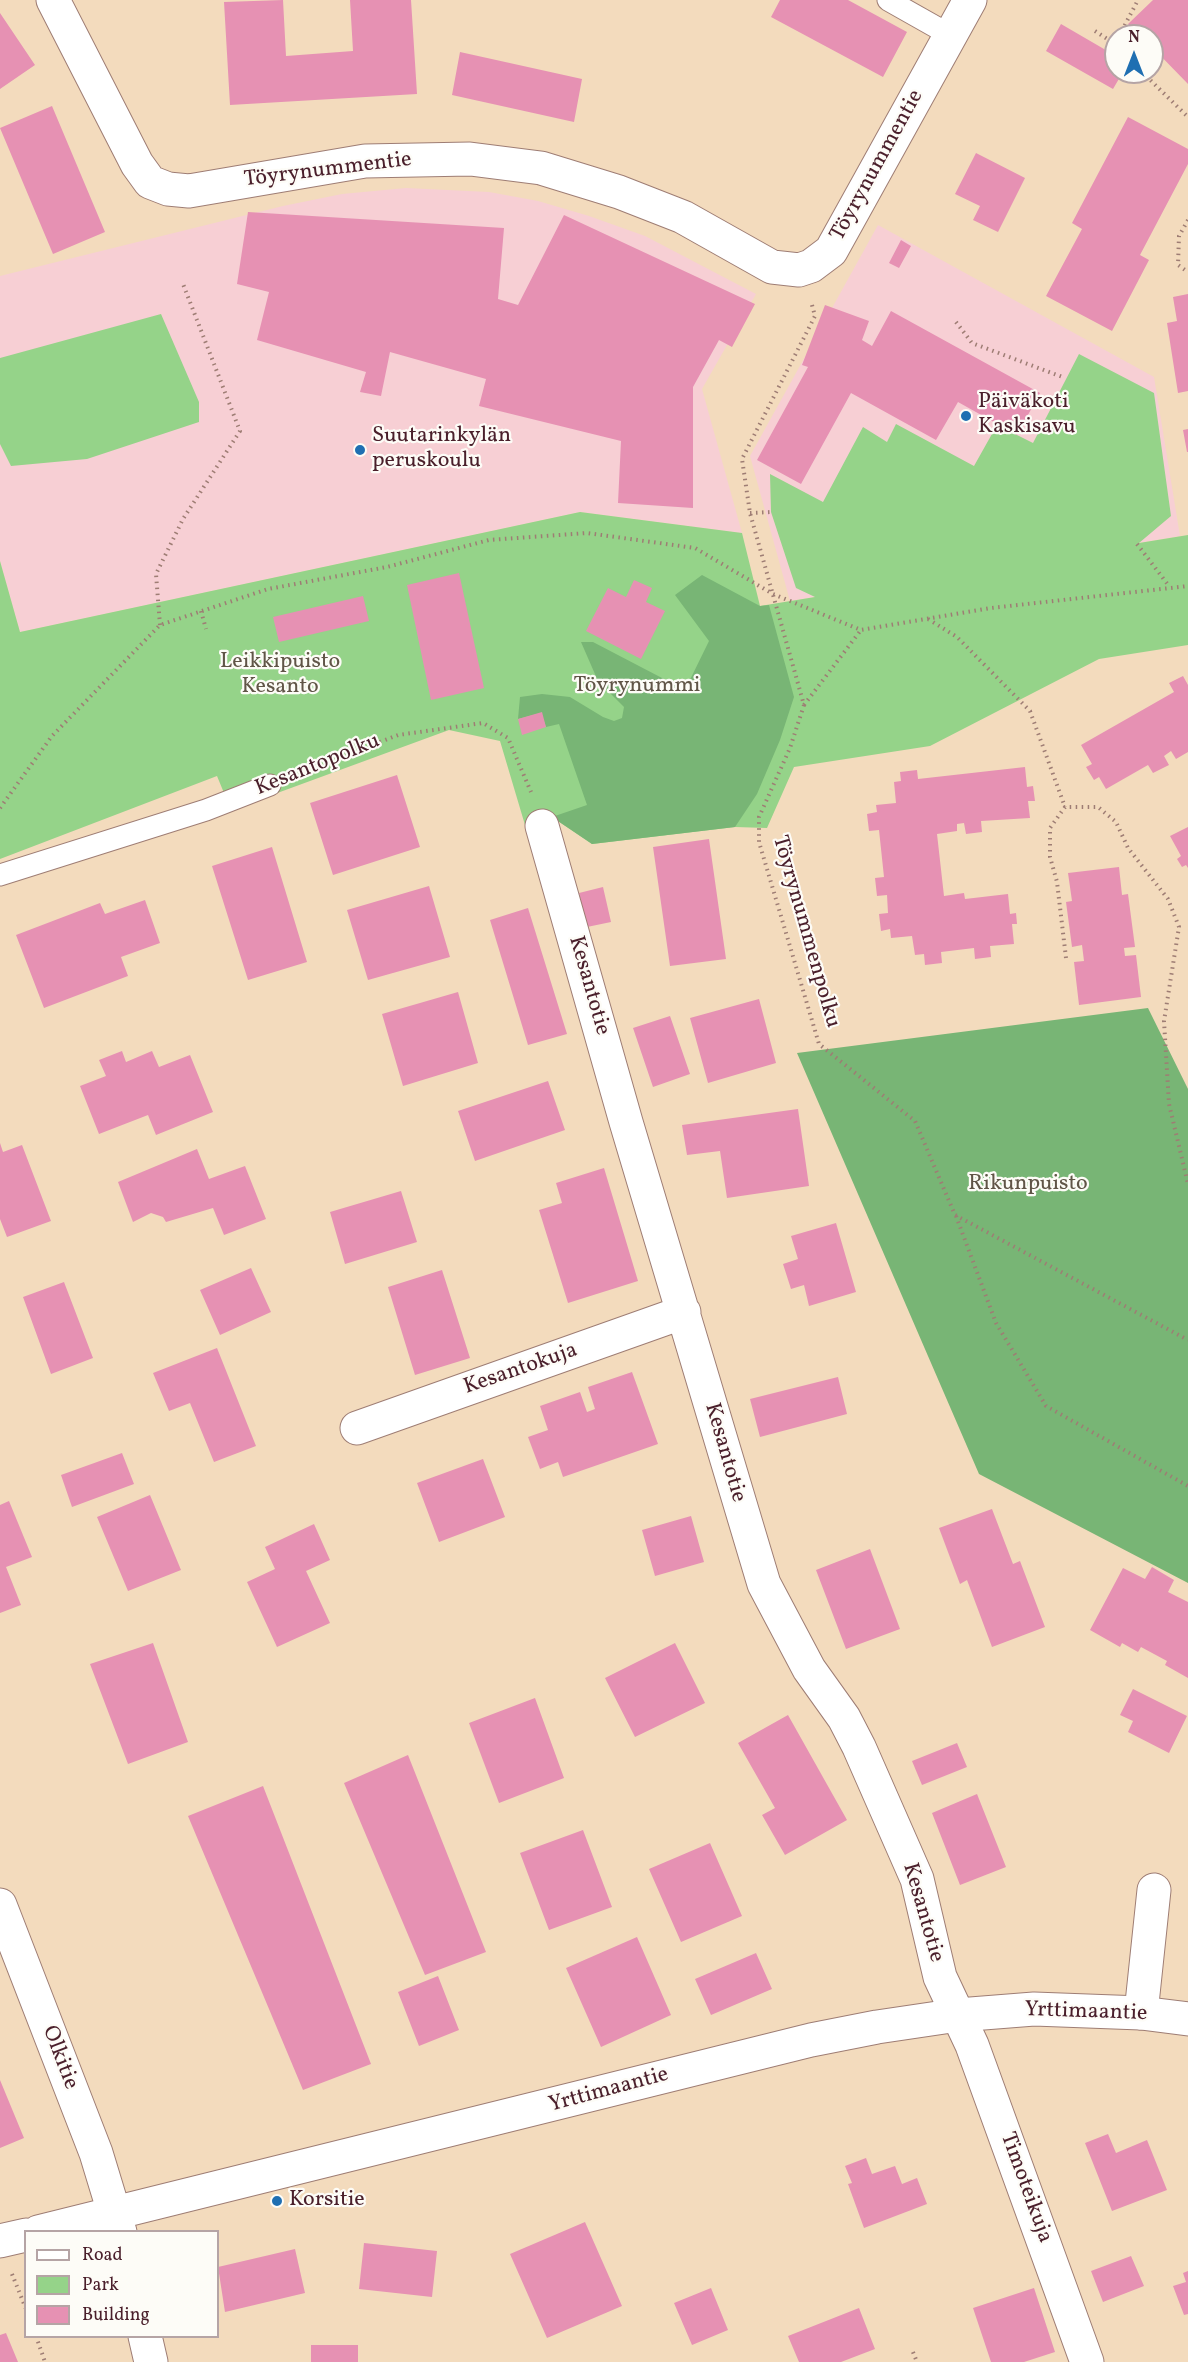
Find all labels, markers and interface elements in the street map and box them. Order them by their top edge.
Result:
north arrow [1104,24,1164,84]
text: N [1128,27,1140,49]
street label: Töyrynummentie [826,86,930,246]
street label: Töyrynummentie [243,148,413,194]
place label: Päiväkoti Kaskisavu [978,390,1076,442]
marker: Päiväkoti Kaskisavu [959,409,973,423]
place label: Suutarinkylän peruskoulu [372,424,511,476]
marker: Suutarinkylän peruskoulu [353,443,367,457]
park label: Leikkipuisto Kesanto [220,650,340,702]
park label: Töyrynummi [574,674,700,700]
street label: Kesantopolku [252,729,384,803]
street label: Töyrynummenpolku [765,833,845,1031]
street label: Kesantotie [561,933,615,1039]
park label: Rikunpuisto [968,1172,1088,1198]
street label: Kesantokuja [461,1338,581,1402]
street label: Kesantotie [697,1400,751,1506]
street label: Kesantotie [895,1860,949,1966]
street label: Yrttimaantie [1024,1998,1148,2028]
street label: Olkitie [35,2022,83,2094]
street label: Yrttimaantie [546,2062,672,2120]
street label: Timoteikuja [993,2129,1057,2247]
place label: Korsitie [289,2188,365,2214]
marker: Korsitie [270,2194,284,2208]
legend [24,2230,219,2338]
text: Road [82,2243,123,2268]
text: Park [82,2273,119,2298]
text: Building [82,2303,150,2328]

